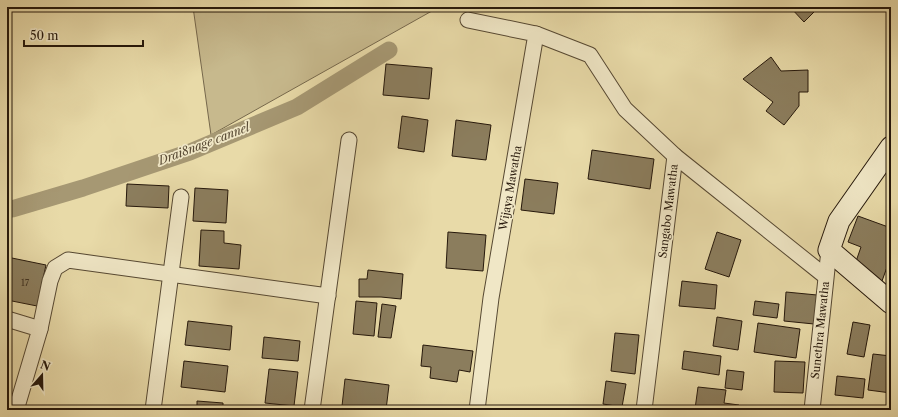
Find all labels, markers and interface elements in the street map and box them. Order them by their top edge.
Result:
scale bar [24,22,143,48]
text: 50 m [30,28,59,43]
water label: Drai8nage cannel [155,119,253,168]
street label: Wijaya Mawatha [495,144,524,233]
street label: Sangabo Mawatha [655,163,681,259]
house number: 17 [21,277,30,288]
street label: Sunethra Mawatha [808,280,832,380]
north arrow [22,355,62,395]
text: N [39,357,53,374]

